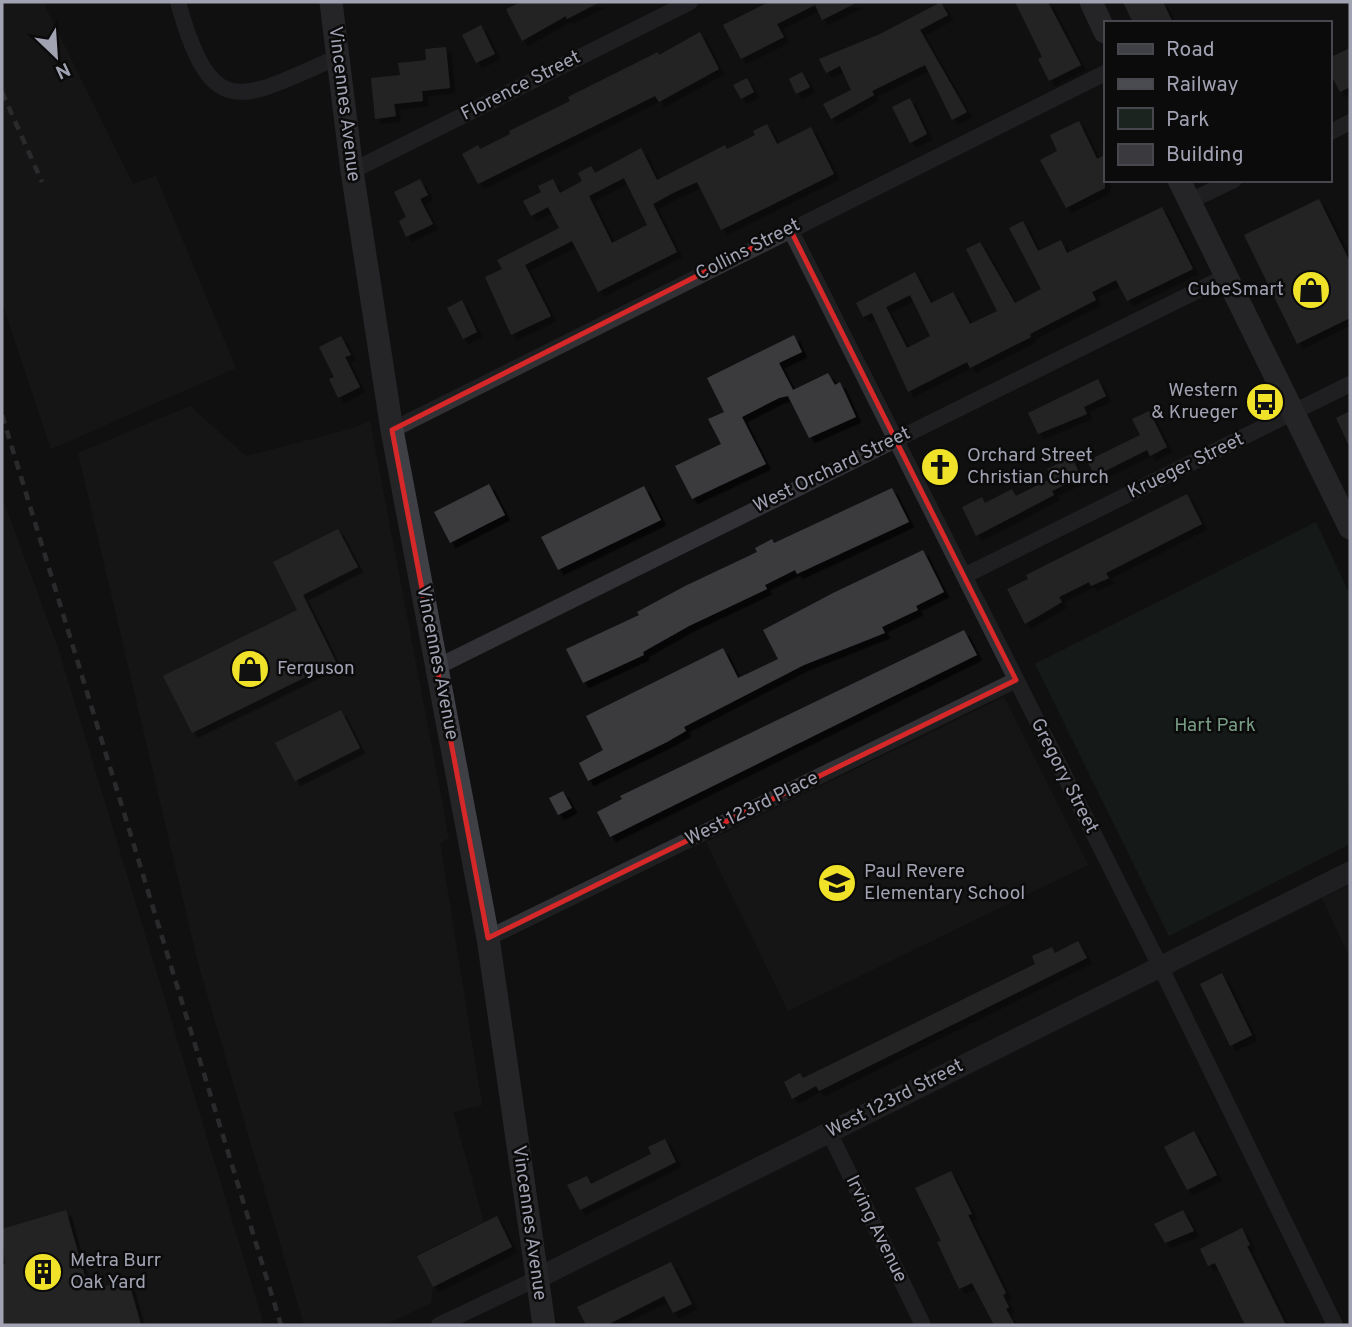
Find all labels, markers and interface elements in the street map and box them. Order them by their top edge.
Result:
north arrow [21,21,91,91]
legend [1104,21,1331,182]
street label: Vincennes Avenue [323,25,365,183]
text: Road [1166,37,1215,64]
street label: Florence Street [457,46,585,126]
text: N [51,56,74,83]
text: Railway [1166,72,1239,99]
text: Park [1166,107,1209,134]
text: Building [1166,142,1244,169]
street label: Collins Street [692,213,804,287]
shop icon: CubeSmart [1290,269,1332,311]
place label: CubeSmart [1187,278,1284,302]
place label: Western & Krueger [1151,379,1239,425]
bus stop icon: Western & Krueger [1244,381,1286,423]
street label: West Orchard Street [750,422,914,518]
street label: Krueger Street [1124,428,1248,504]
place label: Orchard Street Christian Church [967,444,1109,490]
church icon: Orchard Street Christian Church [919,446,961,488]
street label: Vincennes Avenue [410,584,464,742]
shop icon: Ferguson [229,648,271,690]
place label: Ferguson [277,657,355,681]
street label: Gregory Street [1025,714,1103,838]
park label: Hart Park [1174,714,1256,738]
street label: West 123rd Place [681,766,823,852]
place label: Paul Revere Elementary School [864,860,1025,906]
school or university icon: Paul Revere Elementary School [816,862,858,904]
street label: West 123rd Street [822,1054,968,1144]
street label: Vincennes Avenue [506,1144,552,1302]
street label: Irving Avenue [840,1171,912,1287]
place label: Metra Burr Oak Yard [70,1249,162,1295]
building icon: Metra Burr Oak Yard [22,1251,64,1293]

